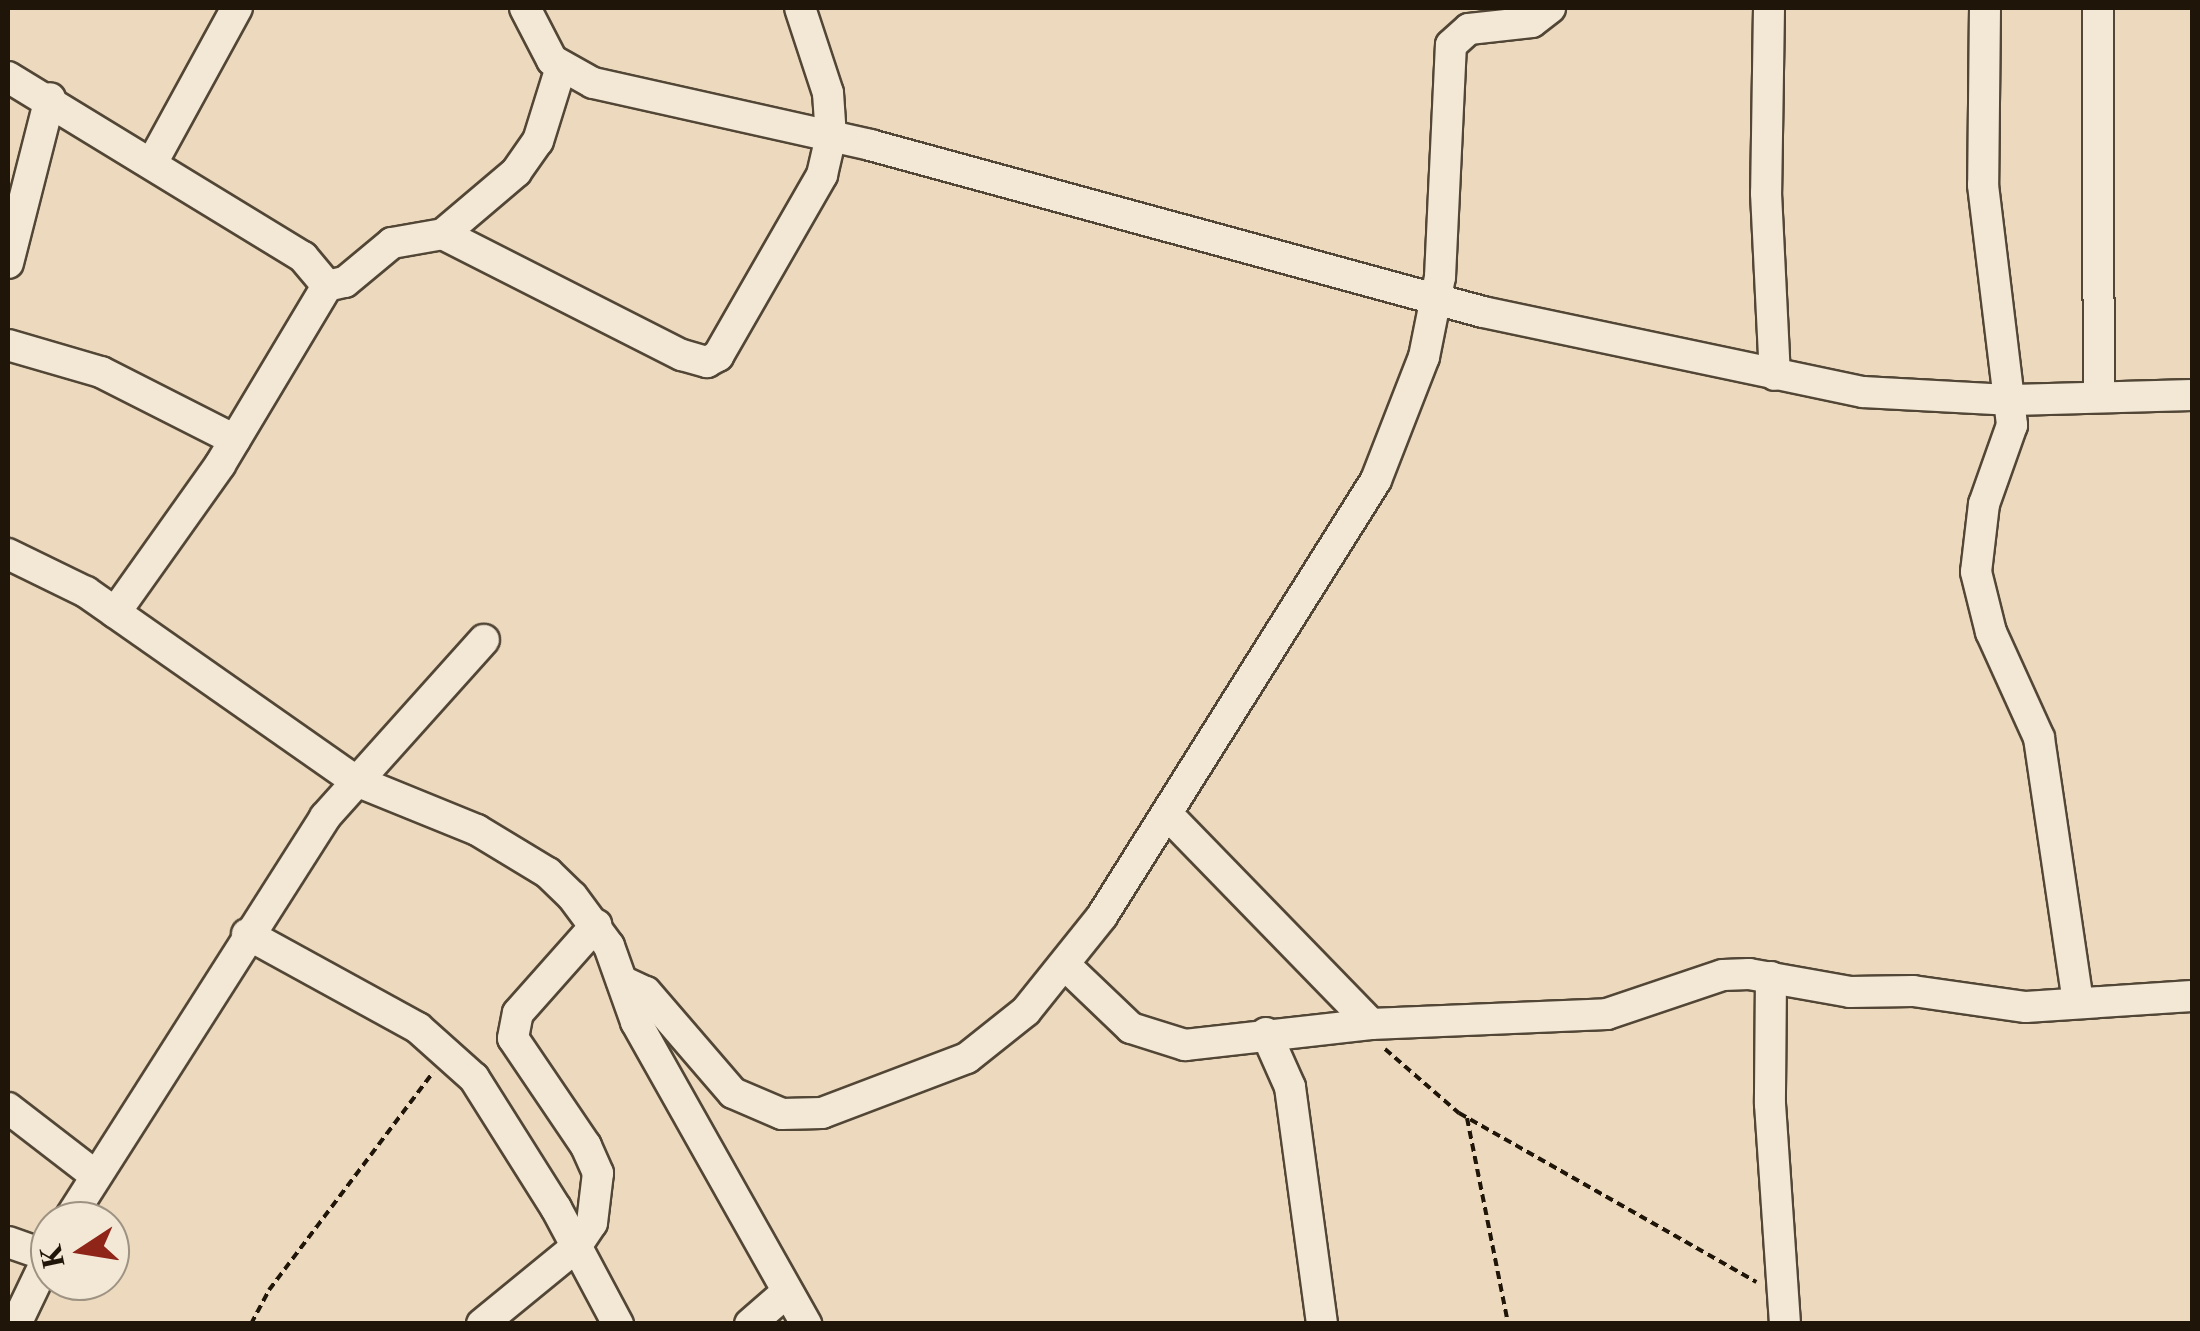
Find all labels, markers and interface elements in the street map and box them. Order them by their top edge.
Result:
north arrow [30,1201,130,1301]
text: K [34,1242,72,1271]

